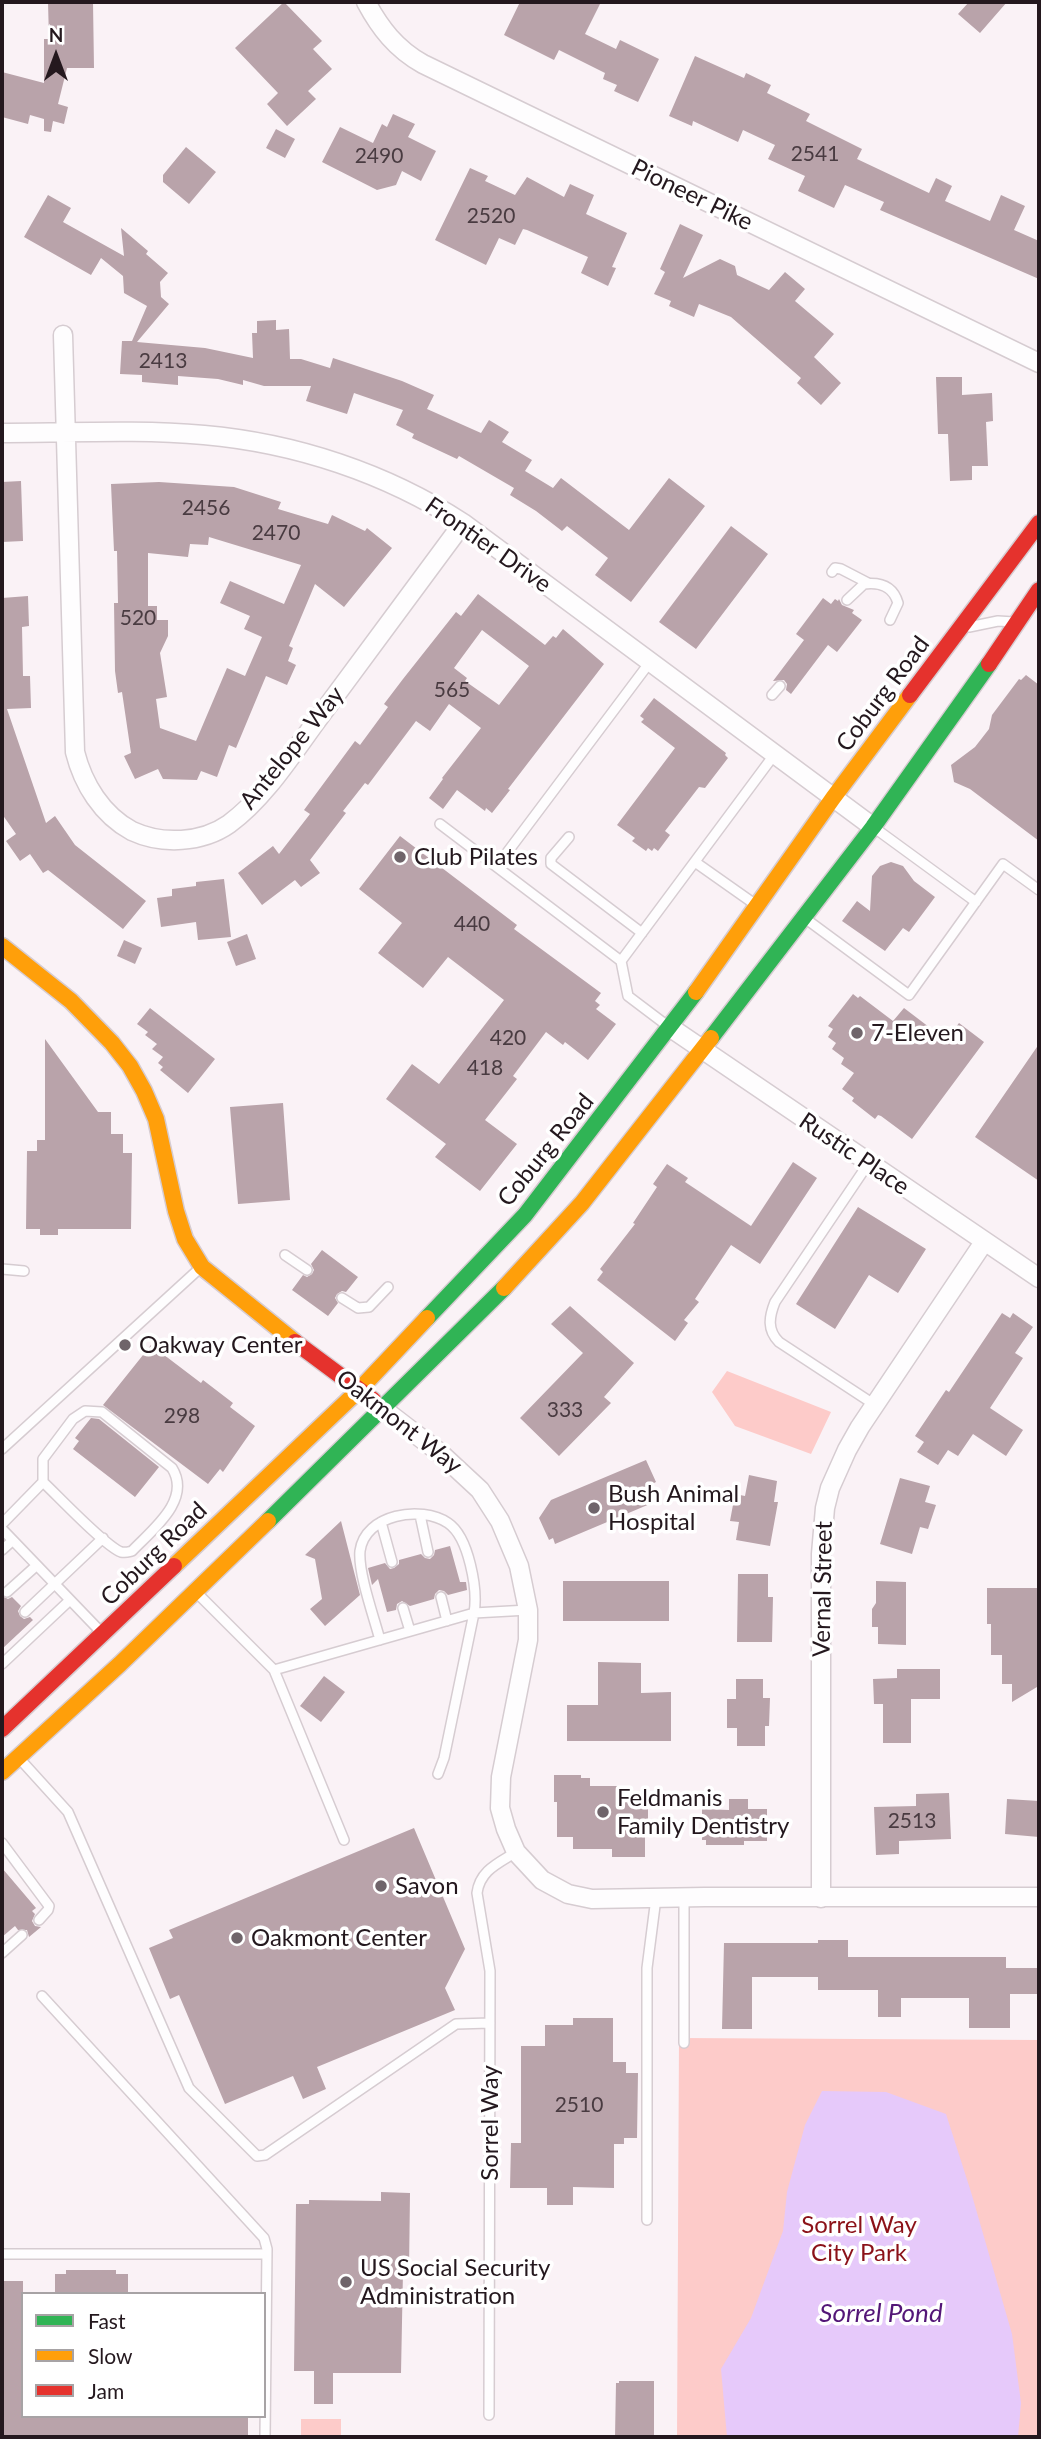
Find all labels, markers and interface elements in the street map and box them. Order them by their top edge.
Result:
north arrow [21,21,91,91]
text: N [49,23,63,46]
house number: 2541 [791,141,839,167]
house number: 2490 [355,143,403,169]
street label: Pioneer Pike [627,153,757,237]
house number: 2520 [467,203,515,229]
house number: 2413 [139,348,187,374]
street label: Frontier Drive [419,491,557,599]
house number: 2456 [182,495,230,521]
house number: 2470 [252,520,300,546]
house number: 520 [120,605,156,631]
street label: Coburg Road [830,631,936,757]
house number: 565 [434,677,470,703]
street label: Antelope Way [234,681,350,815]
place label: Club Pilates [414,843,538,871]
marker: Club Pilates [392,849,408,865]
house number: 440 [454,911,490,937]
place label: 7-Eleven [871,1019,964,1047]
house number: 420 [490,1025,526,1051]
marker: 7-Eleven [849,1025,865,1041]
house number: 418 [467,1055,503,1081]
street label: Coburg Road [492,1088,600,1212]
street label: Rustic Place [793,1107,915,1201]
place label: Oakway Center [139,1331,303,1359]
marker: Oakway Center [117,1337,133,1353]
street label: Oakmont Way [330,1364,468,1480]
house number: 333 [547,1397,583,1423]
house number: 298 [164,1403,200,1429]
place label: Bush Animal Hospital [608,1480,739,1536]
street label: Coburg Road [95,1496,213,1612]
marker: Bush Animal Hospital [586,1500,602,1516]
street label: Vernal Street [807,1521,839,1657]
place label: Feldmanis Family Dentistry [617,1784,789,1840]
marker: Feldmanis Family Dentistry [595,1804,611,1820]
house number: 2513 [888,1808,936,1834]
place label: Savon [395,1872,459,1900]
marker: Savon [373,1878,389,1894]
place label: Oakmont Center [251,1924,427,1952]
marker: Oakmont Center [229,1930,245,1946]
street label: Sorrel Way [476,2065,504,2181]
house number: 2510 [555,2092,603,2118]
park label: Sorrel Way City Park [801,2211,917,2267]
place label: US Social Security Administration [360,2254,550,2310]
marker: US Social Security Administration [338,2274,354,2290]
legend [21,2292,266,2418]
water label: Sorrel Pond [819,2298,943,2330]
text: Fast [88,2308,125,2333]
text: Slow [88,2343,132,2368]
text: Jam [88,2378,124,2403]

